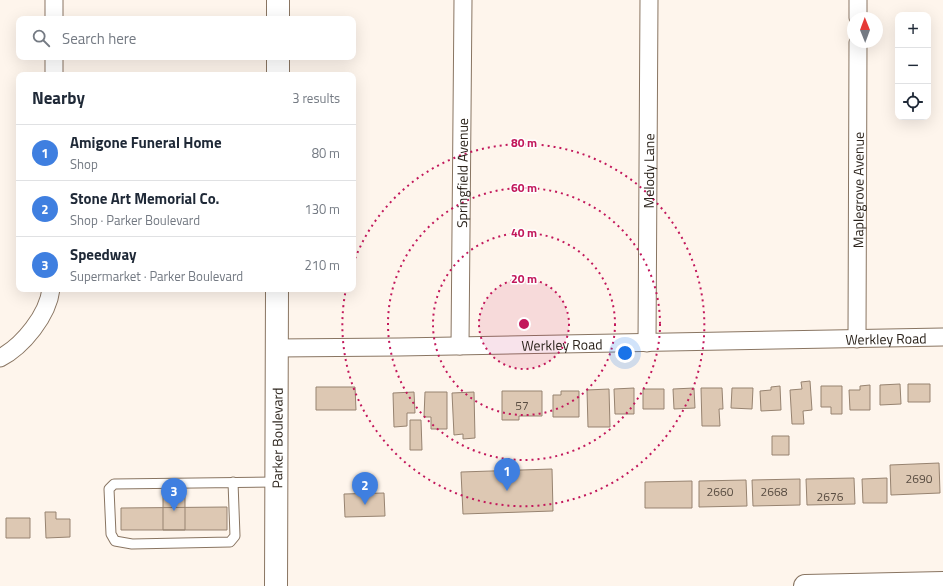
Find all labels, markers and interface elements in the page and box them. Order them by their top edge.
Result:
north arrow [847,12,883,48]
map controls [895,12,931,120]
button: + [895,12,931,48]
search box [16,16,356,60]
icon: search [30,27,52,49]
text: Search here [62,27,136,50]
button: − [895,48,931,84]
button: locate [895,84,931,120]
text: Nearby [32,85,85,111]
text: 3 results [292,88,340,108]
street label: Springfield Avenue [451,118,472,228]
text: Amigone Funeral Home [70,131,222,154]
street label: Maplegrove Avenue [847,132,868,248]
text: 80 m [511,133,537,152]
street label: Melody Lane [637,133,659,209]
text: 1 [41,143,49,163]
text: 80 m [312,143,340,163]
text: Shop [70,154,98,174]
text: 60 m [511,178,537,197]
text: Stone Art Memorial Co. [70,187,219,210]
text: 2 [41,199,49,219]
text: 130 m [304,199,340,219]
text: Shop · Parker Boulevard [70,210,200,230]
text: 40 m [511,223,537,242]
text: Speedway [70,243,137,266]
text: 3 [41,255,49,275]
text: 210 m [304,255,340,275]
text: Supermarket · Parker Boulevard [70,266,243,286]
text: 20 m [511,269,537,288]
centre of rings [517,317,531,331]
street label: Werkley Road [845,327,927,349]
street label: Werkley Road [521,333,603,355]
your location [615,343,635,363]
street label: Parker Boulevard [266,387,287,489]
house number: 57 [515,396,529,415]
pin: 1 [494,458,520,491]
house number: 2690 [906,469,933,488]
pin: 2 [352,472,378,505]
pin: 3 [161,478,187,511]
house number: 2660 [707,482,734,501]
house number: 2668 [761,482,788,501]
house number: 2676 [817,487,844,506]

